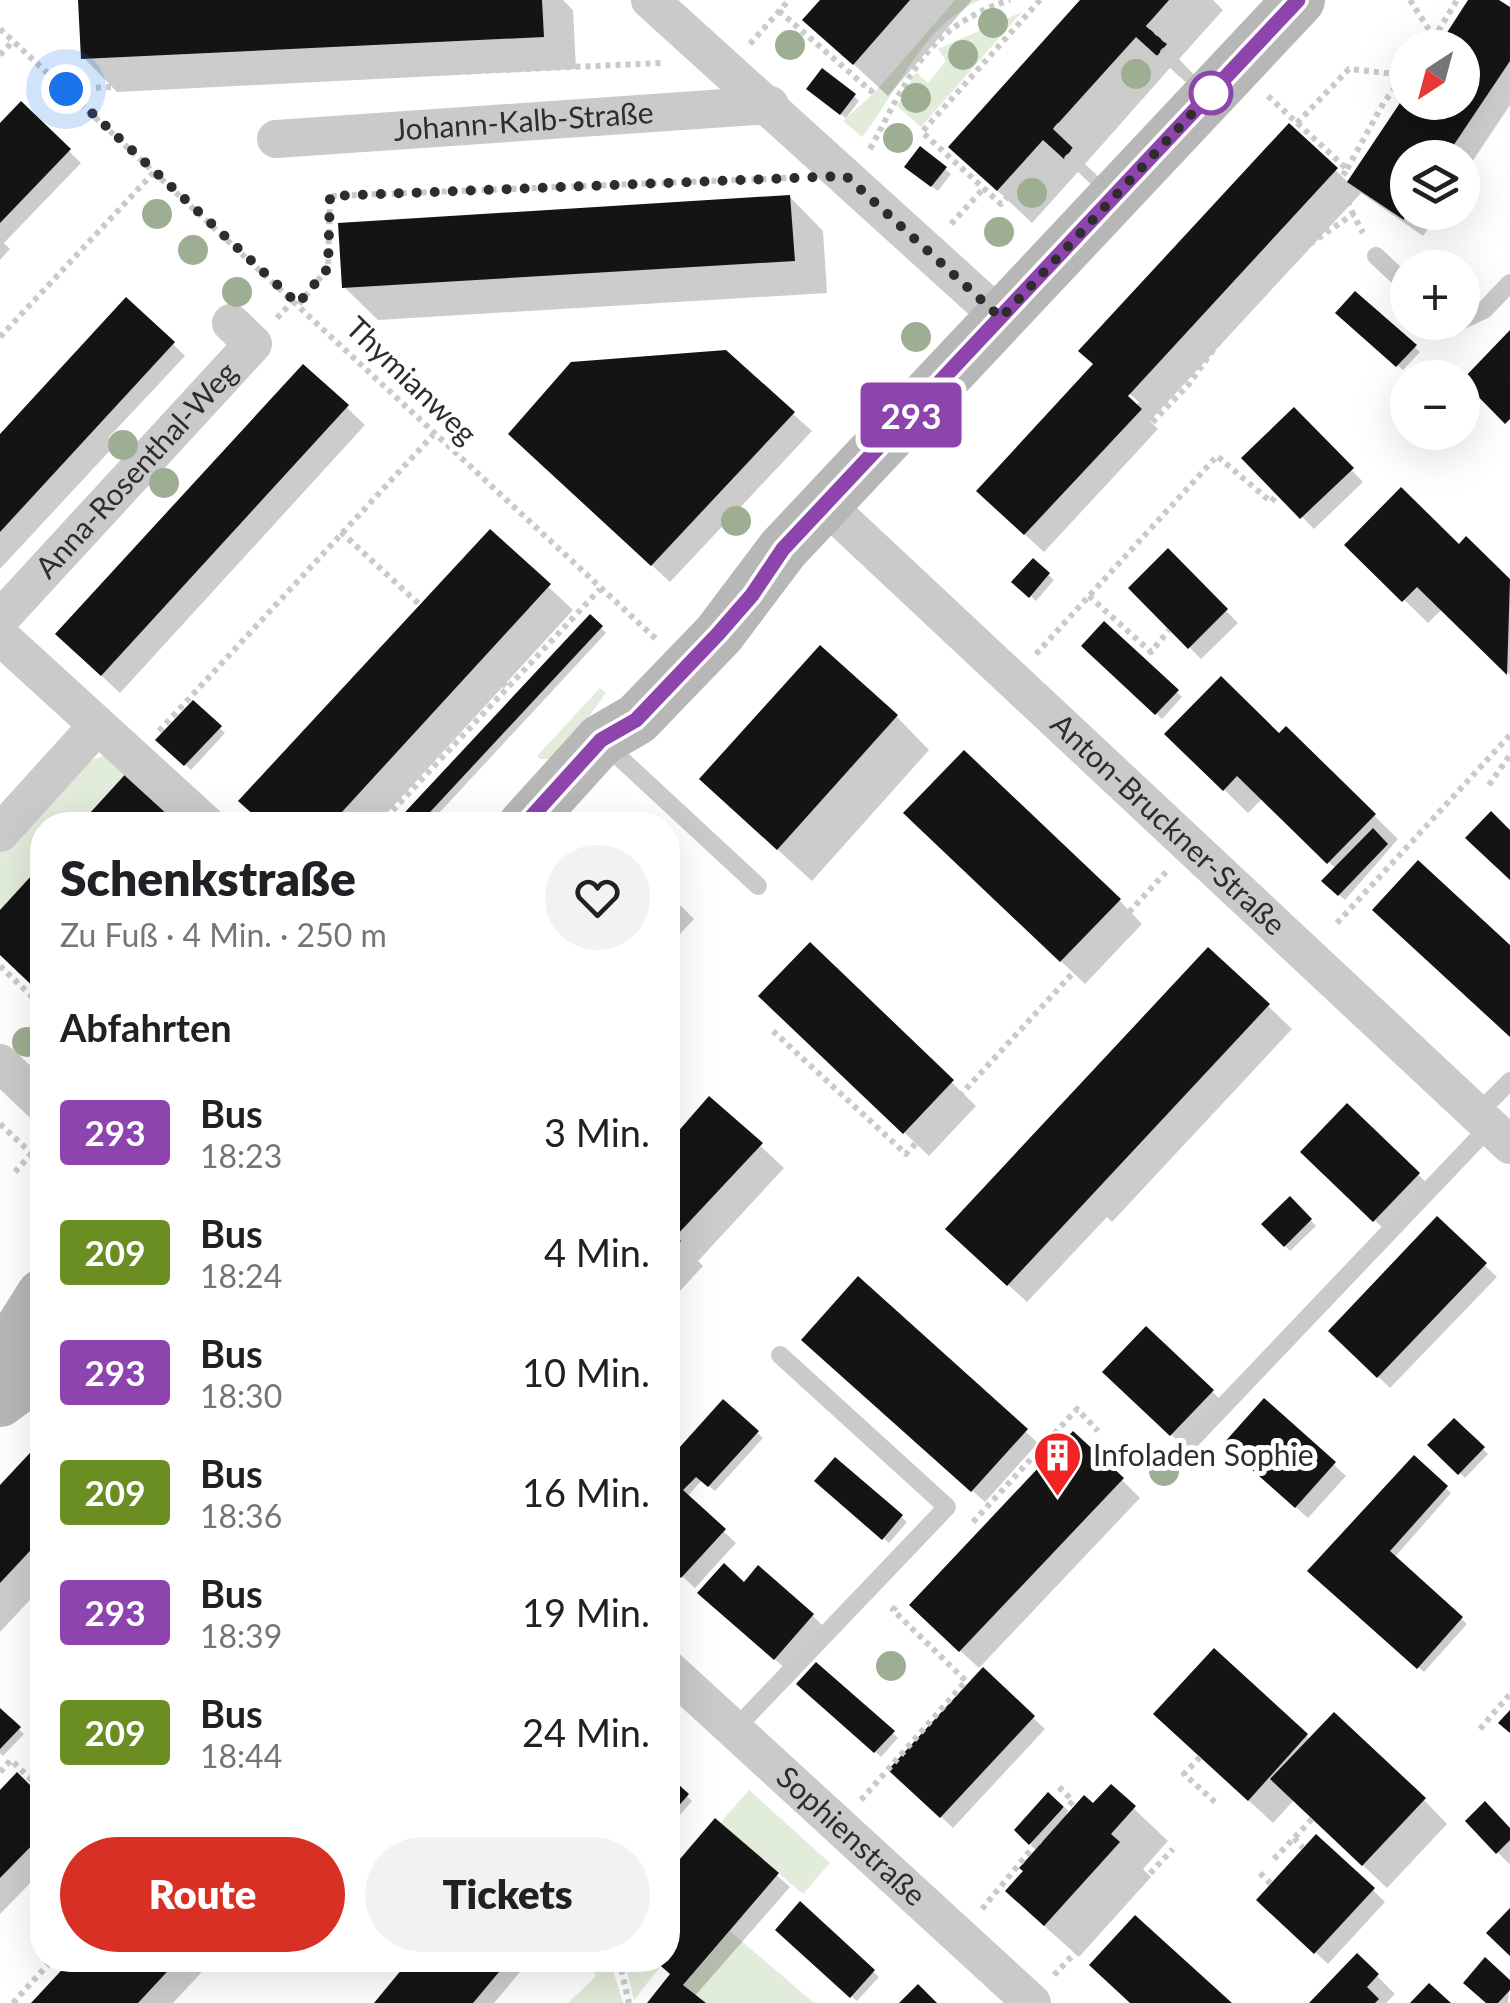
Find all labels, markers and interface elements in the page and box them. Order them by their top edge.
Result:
north arrow [1390,30,1480,120]
map controls [1390,30,1480,450]
your location [41,64,91,114]
unlabelled marker [1190,72,1232,114]
street label: Johann-Kalb-Straße [392,93,654,147]
button: layers [1390,140,1480,230]
button: + [1390,250,1480,340]
street label: Thymianweg [340,308,485,451]
street label: Anna-Rosenthal-Weg [27,353,244,585]
button: − [1390,360,1480,450]
line badge: 293 [854,382,968,448]
text: 293 [881,394,941,436]
street label: Anton-Bruckner-Straße [1044,705,1294,942]
button: heart [545,845,650,950]
text: Schenkstraße [60,849,356,906]
text: Zu Fuß · 4 Min. · 250 m [60,915,387,954]
text: Abfahrten [60,1004,232,1050]
text: Bus [200,1090,263,1136]
text: 3 Min. [544,1109,650,1155]
text: 293 [85,1111,145,1153]
text: 18:23 [200,1136,282,1175]
text: Bus [200,1210,263,1256]
text: 4 Min. [544,1229,650,1275]
text: 209 [85,1231,145,1273]
text: 18:24 [200,1256,282,1295]
text: Bus [200,1330,263,1376]
text: 10 Min. [522,1349,650,1395]
text: 293 [85,1351,145,1393]
text: 18:30 [200,1376,282,1415]
building icon: Infoladen Sophie [1032,1430,1084,1498]
place label: Infoladen Sophie [1093,1436,1314,1472]
text: Bus [200,1450,263,1496]
text: 16 Min. [522,1469,650,1515]
text: 209 [85,1471,145,1513]
text: 18:36 [200,1496,282,1535]
text: Bus [200,1570,263,1616]
text: 19 Min. [522,1589,650,1635]
text: 293 [85,1591,145,1633]
text: 18:39 [200,1616,282,1655]
text: Bus [200,1690,263,1736]
text: 24 Min. [522,1709,650,1755]
text: 209 [85,1711,145,1753]
text: 18:44 [200,1736,282,1775]
street label: Sophienstraße [770,1758,934,1912]
button: Route [60,1837,345,1952]
button: Tickets [365,1837,650,1952]

